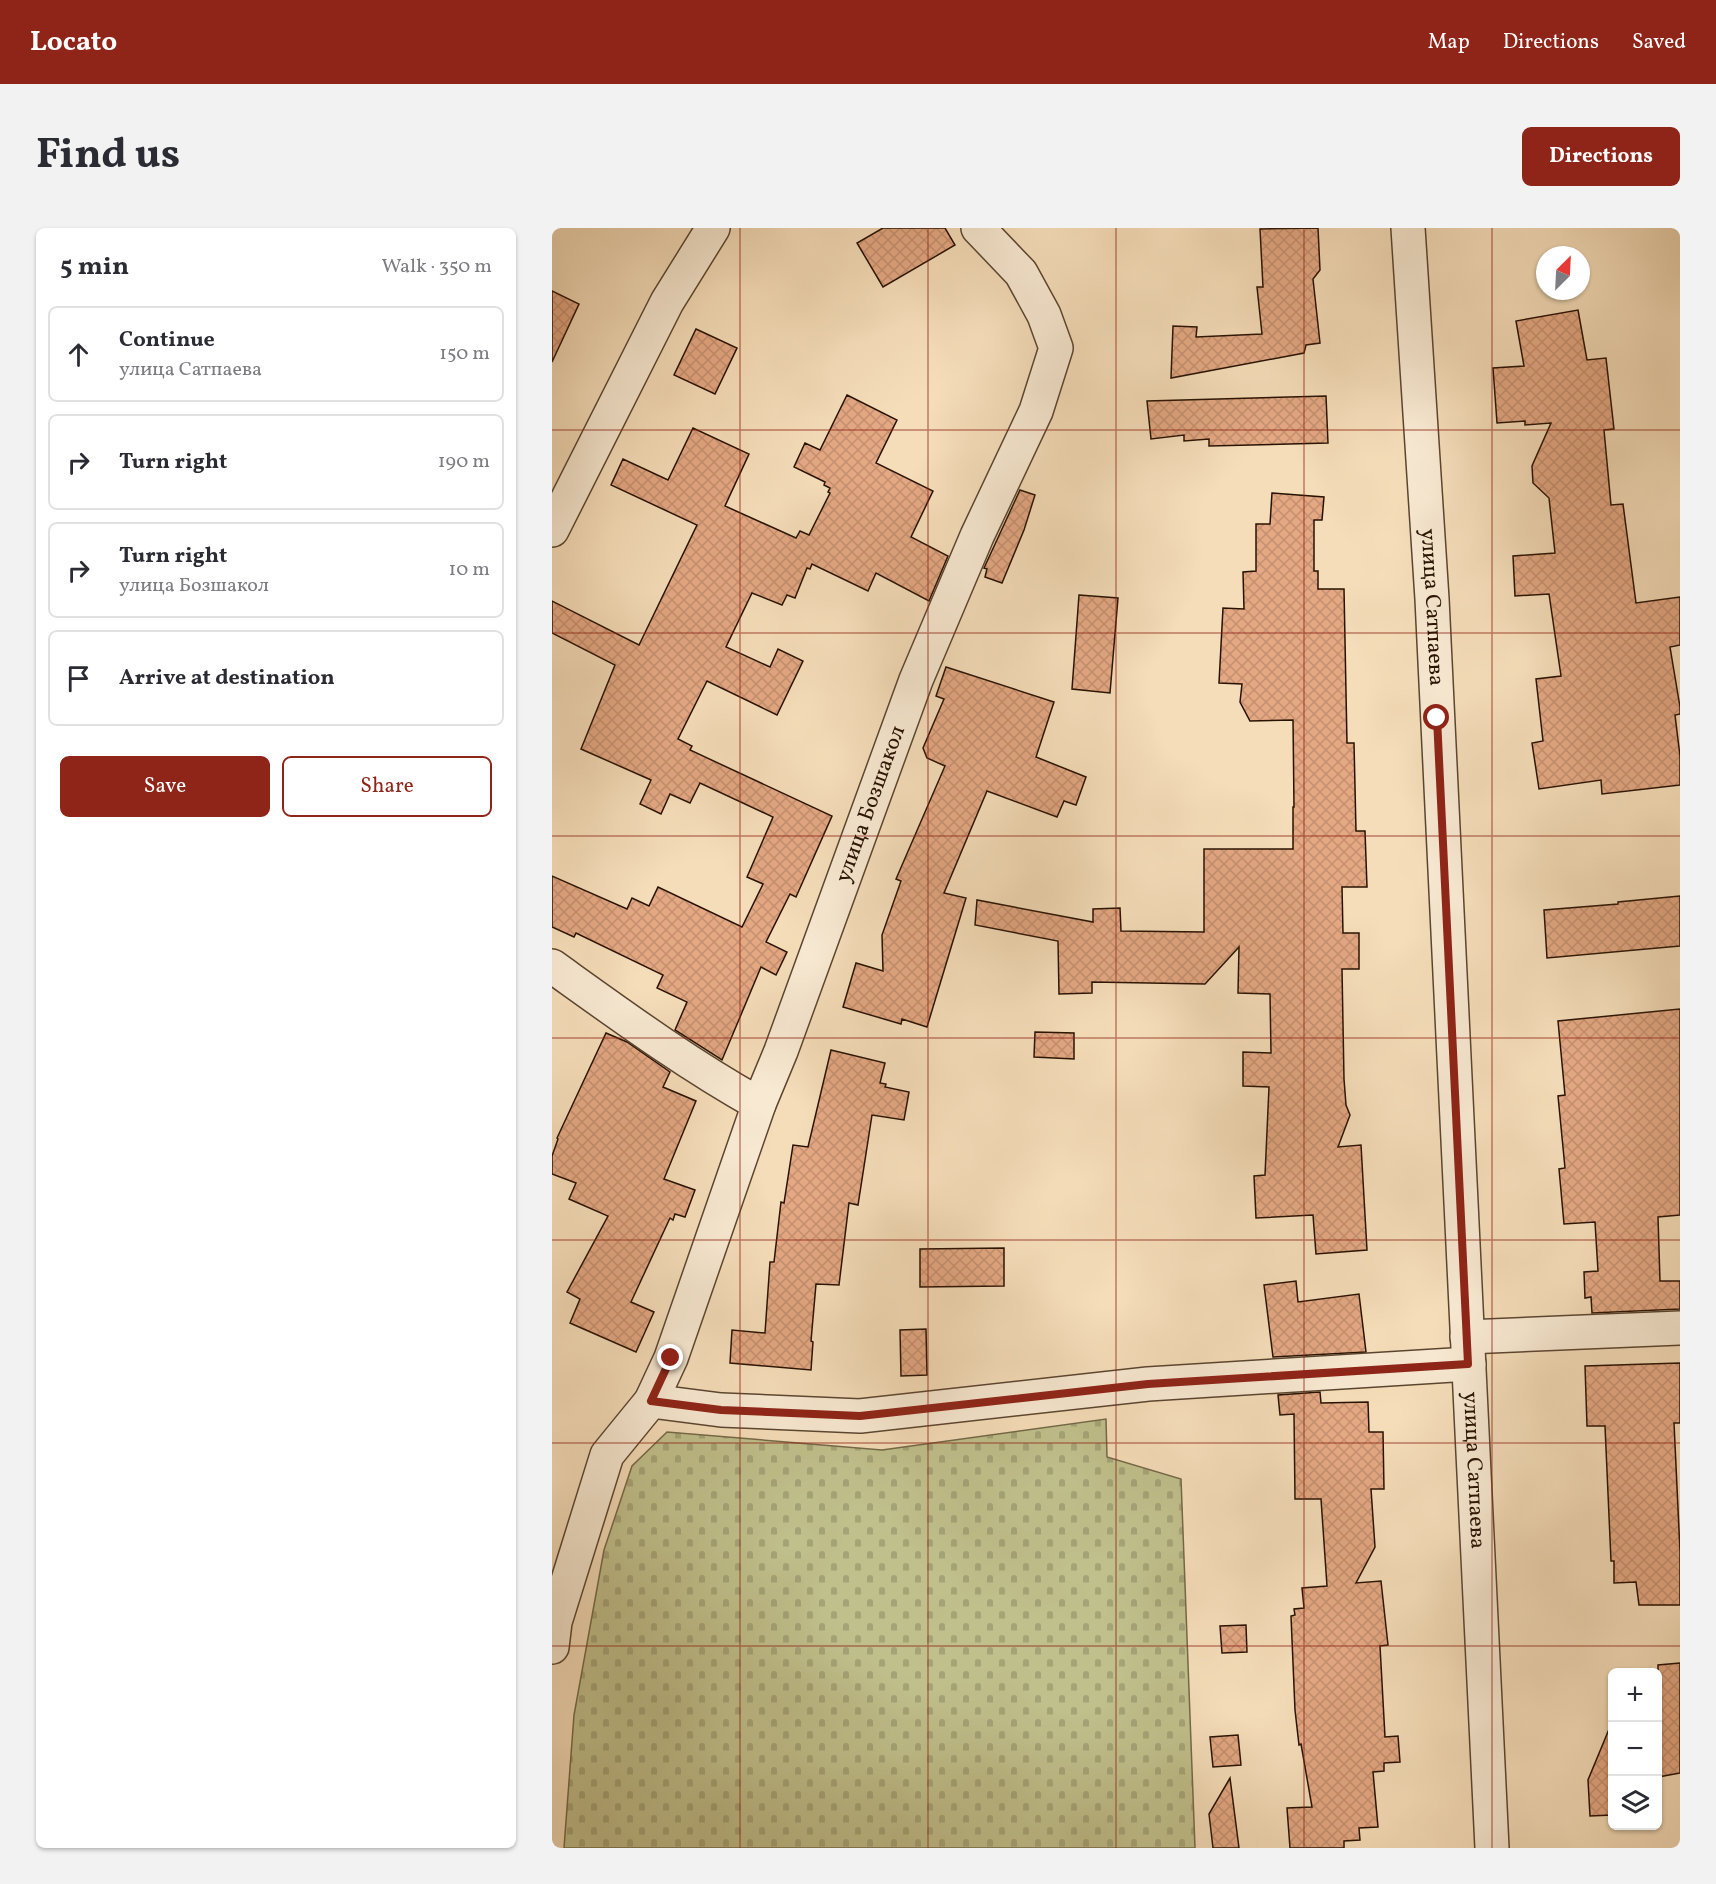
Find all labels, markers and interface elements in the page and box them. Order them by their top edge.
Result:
text: Locato [30,23,117,62]
text: Map [1428,28,1470,57]
text: Directions [1503,28,1599,57]
text: Saved [1632,28,1686,57]
text: Find us [36,127,180,186]
button: Directions [1522,127,1680,186]
north arrow [1536,246,1590,300]
text: 5 min [60,249,129,285]
text: Walk · 350 m [381,253,492,281]
text: Continue [119,325,215,356]
icon: ahead [62,338,95,371]
text: 150 m [439,340,490,368]
text: улица Сатпаева [119,356,262,384]
icon: right [62,446,95,479]
text: Turn right [119,447,227,478]
text: 190 m [438,448,490,476]
street label: улица Сатпаева [1412,528,1452,687]
text: Turn right [119,541,227,572]
icon: right [62,554,95,587]
text: 10 m [449,556,490,584]
text: улица Бозшакол [119,572,269,600]
icon: arrive [62,662,95,695]
text: Arrive at destination [119,663,335,694]
route start [1423,704,1449,730]
street label: улица Бозшакол [828,721,914,887]
button: Save [60,756,270,817]
button: Share [282,756,492,817]
route end [657,1344,683,1370]
street label: улица Сатпаева [1455,1391,1493,1550]
map controls [1608,1668,1662,1830]
button: + [1608,1668,1662,1722]
button: − [1608,1722,1662,1776]
button: layers [1608,1776,1662,1830]

